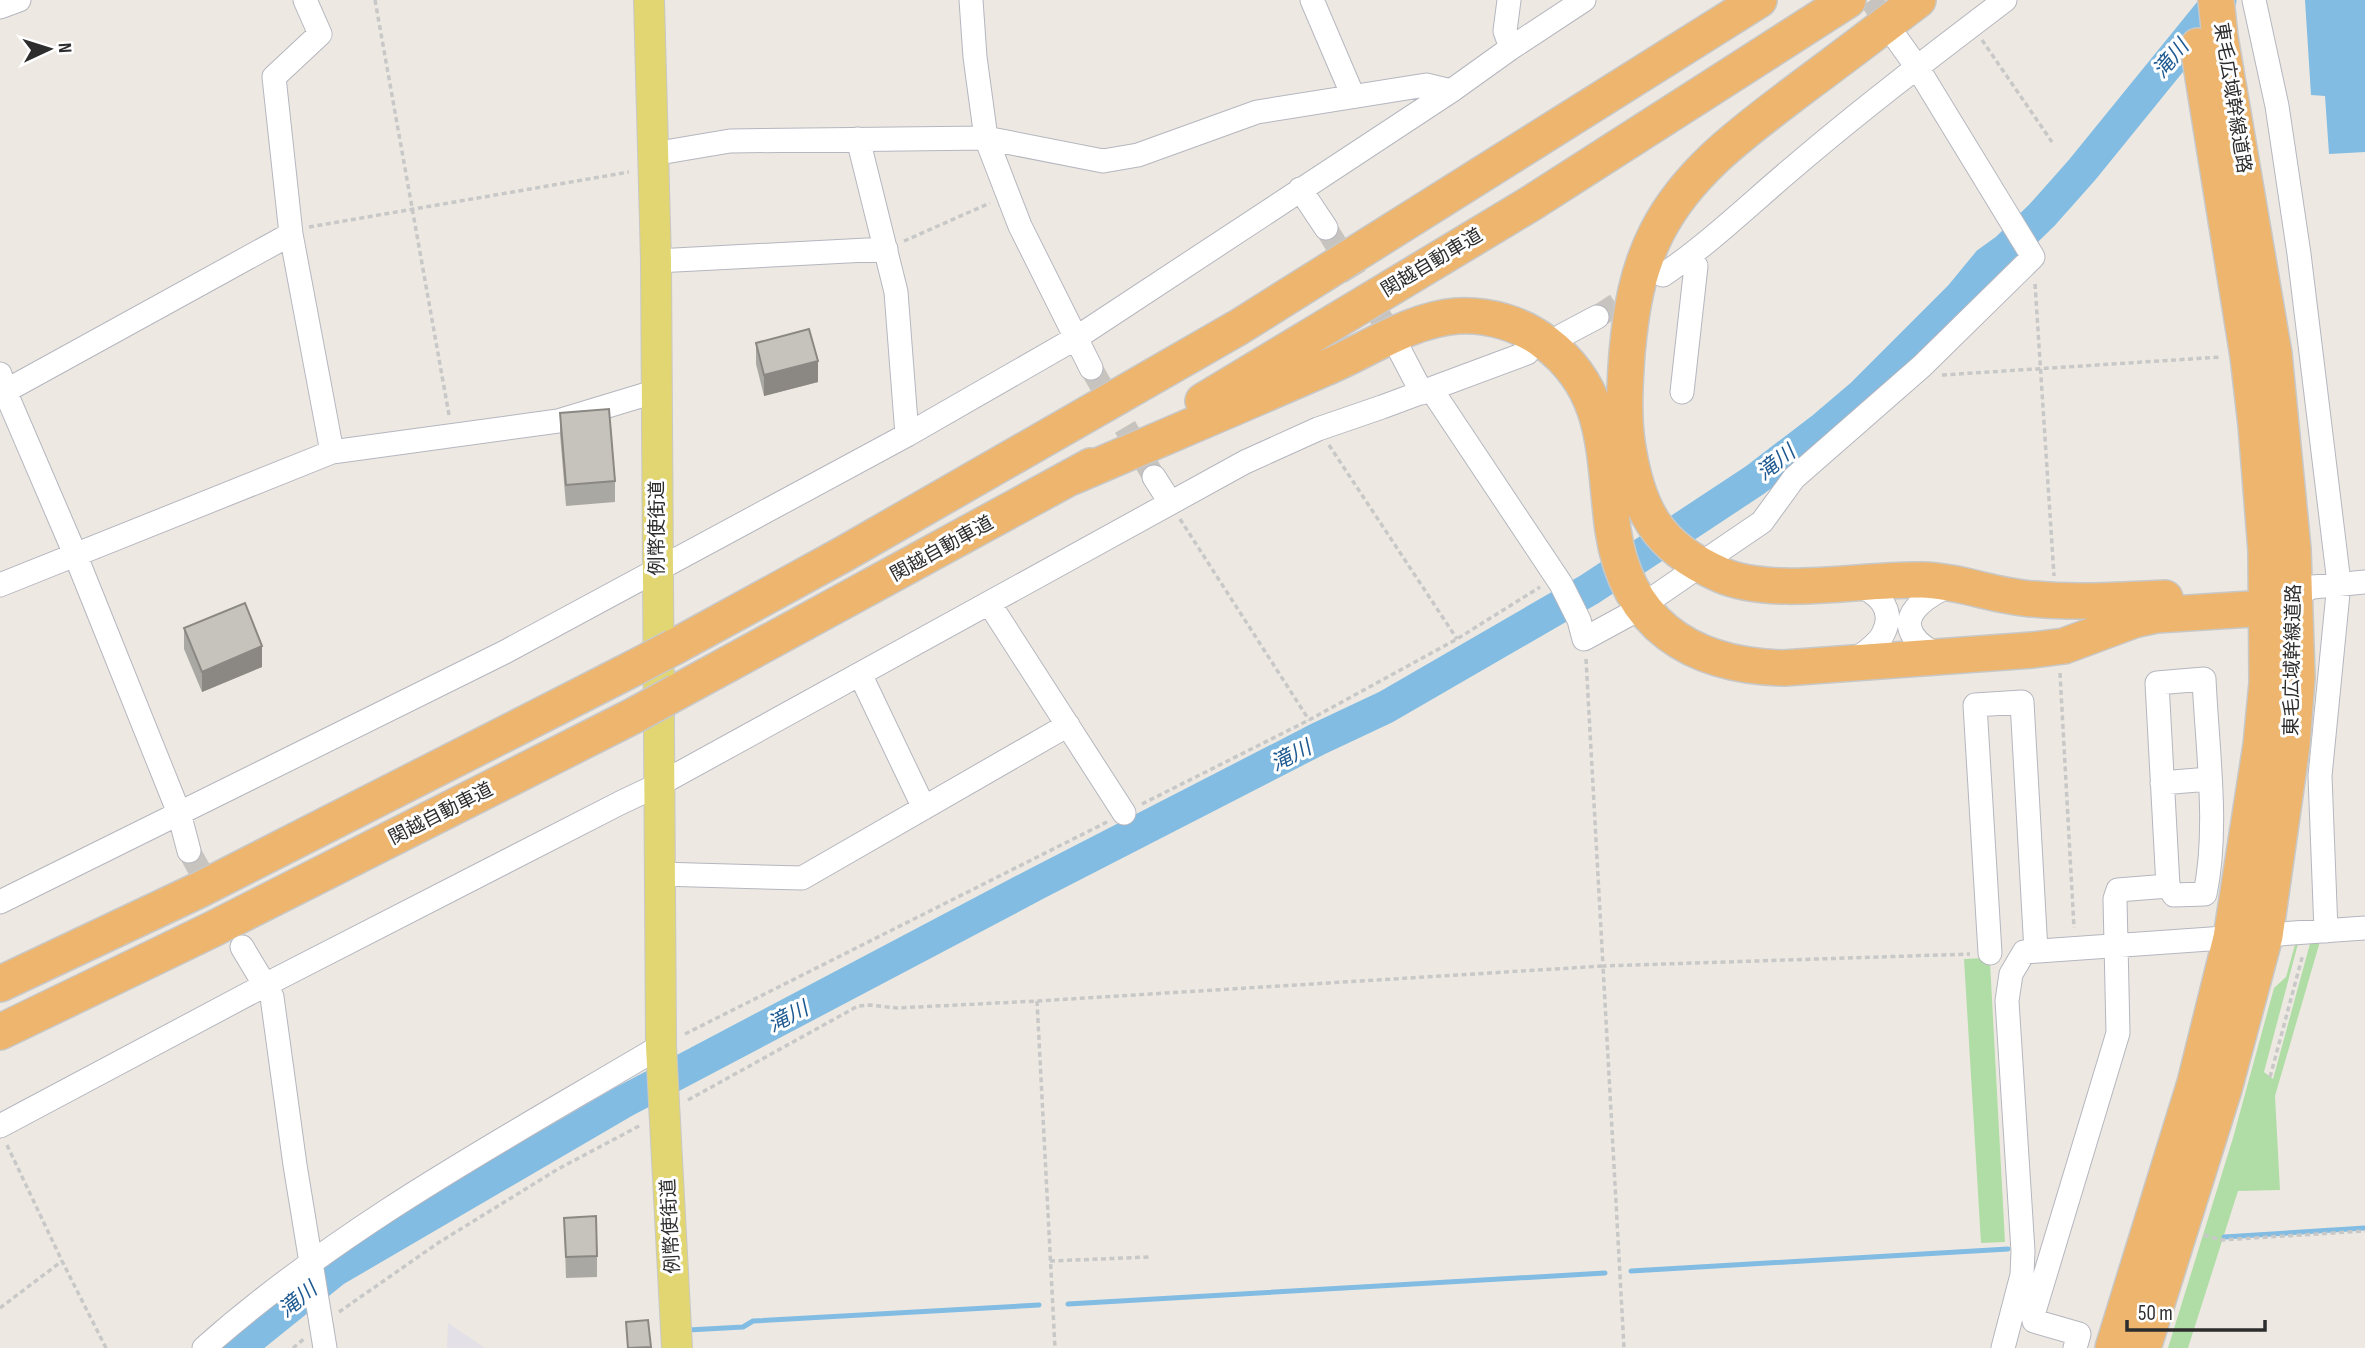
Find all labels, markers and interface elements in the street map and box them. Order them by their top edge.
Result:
north arrow [14,14,84,84]
street label: 東毛広域幹線道路 [2209,21,2255,175]
water label: 滝川 [2148,33,2195,83]
text: N [53,42,76,54]
street label: 関越自動車道 [1377,224,1487,302]
water label: 滝川 [1752,439,1802,486]
street label: 例幣使街道 [646,480,669,576]
street label: 関越自動車道 [887,511,997,587]
street label: 東毛広域幹線道路 [2280,584,2306,736]
water label: 滝川 [1267,734,1317,777]
street label: 関越自動車道 [385,778,497,850]
water label: 滝川 [764,995,814,1038]
street label: 例幣使街道 [657,1178,685,1274]
water label: 滝川 [274,1276,324,1323]
scale bar [2127,1288,2265,1332]
text: 50 m [2138,1301,2173,1326]

